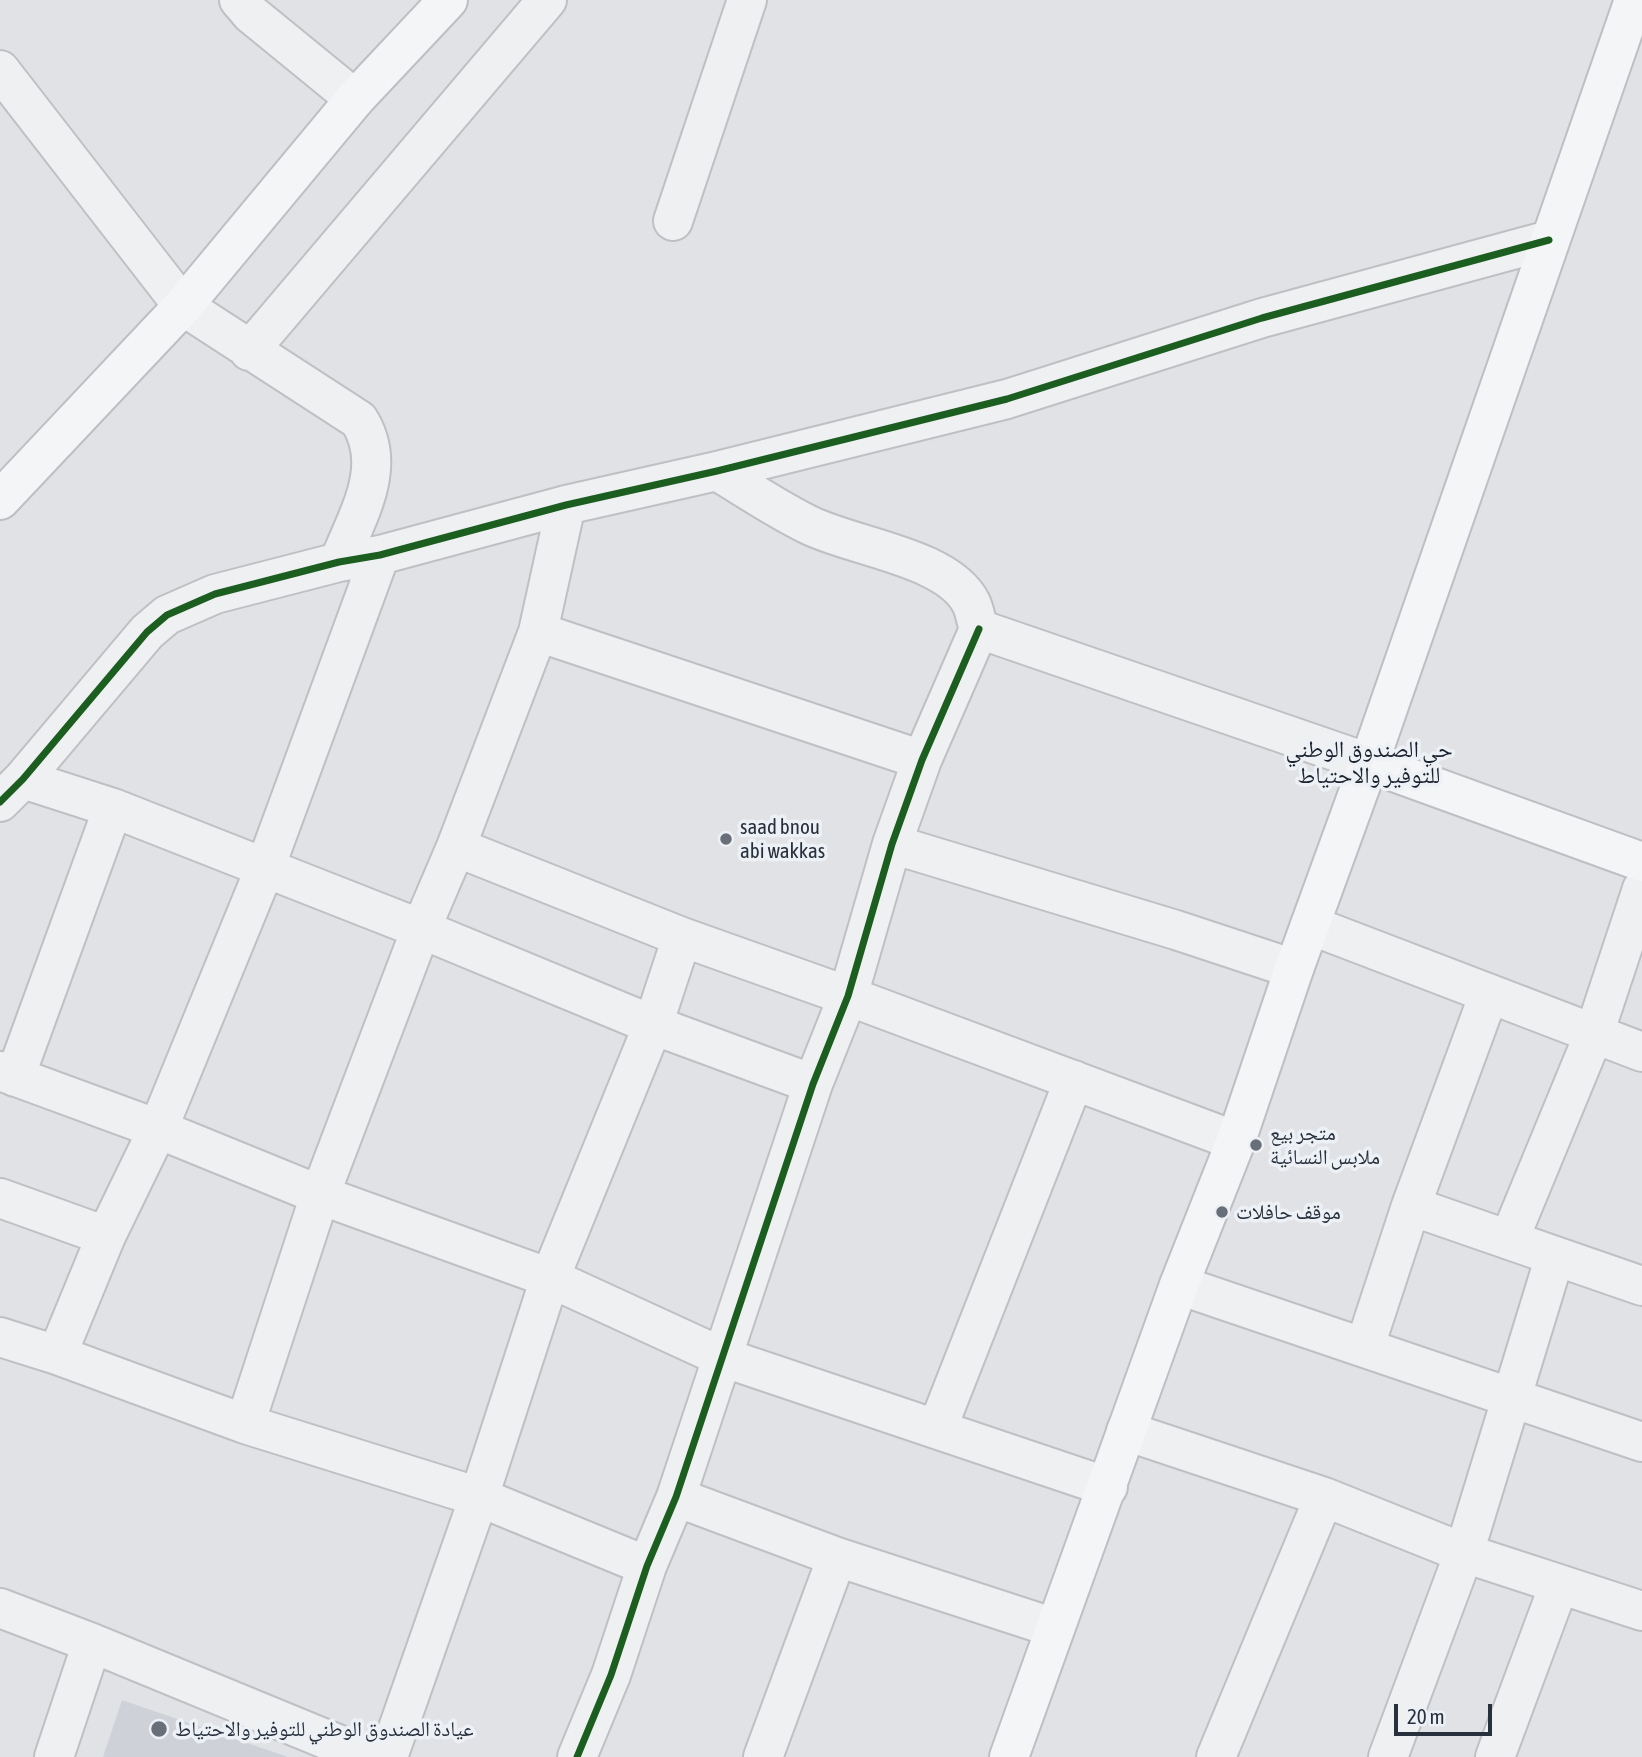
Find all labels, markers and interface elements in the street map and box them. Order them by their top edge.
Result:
district label: حي الصندوق الوطني للتوفير والاحتياط [1285,736,1453,790]
place label: saad bnou abi wakkas [740,814,825,864]
marker: saad bnou abi wakkas [718,831,734,847]
place label: متجر بيع ملابس النسائية [1270,1120,1380,1170]
marker: متجر بيع ملابس النسائية [1248,1137,1264,1153]
place label: موقف حافلات [1236,1199,1341,1225]
marker: موقف حافلات [1214,1204,1230,1220]
scale bar [1397,1690,1495,1734]
text: 20 m [1407,1704,1445,1728]
place label: عيادة الصندوق الوطني للتوفير والاحتياط [175,1716,474,1742]
marker: عيادة الصندوق الوطني للتوفير والاحتياط [149,1719,169,1739]

